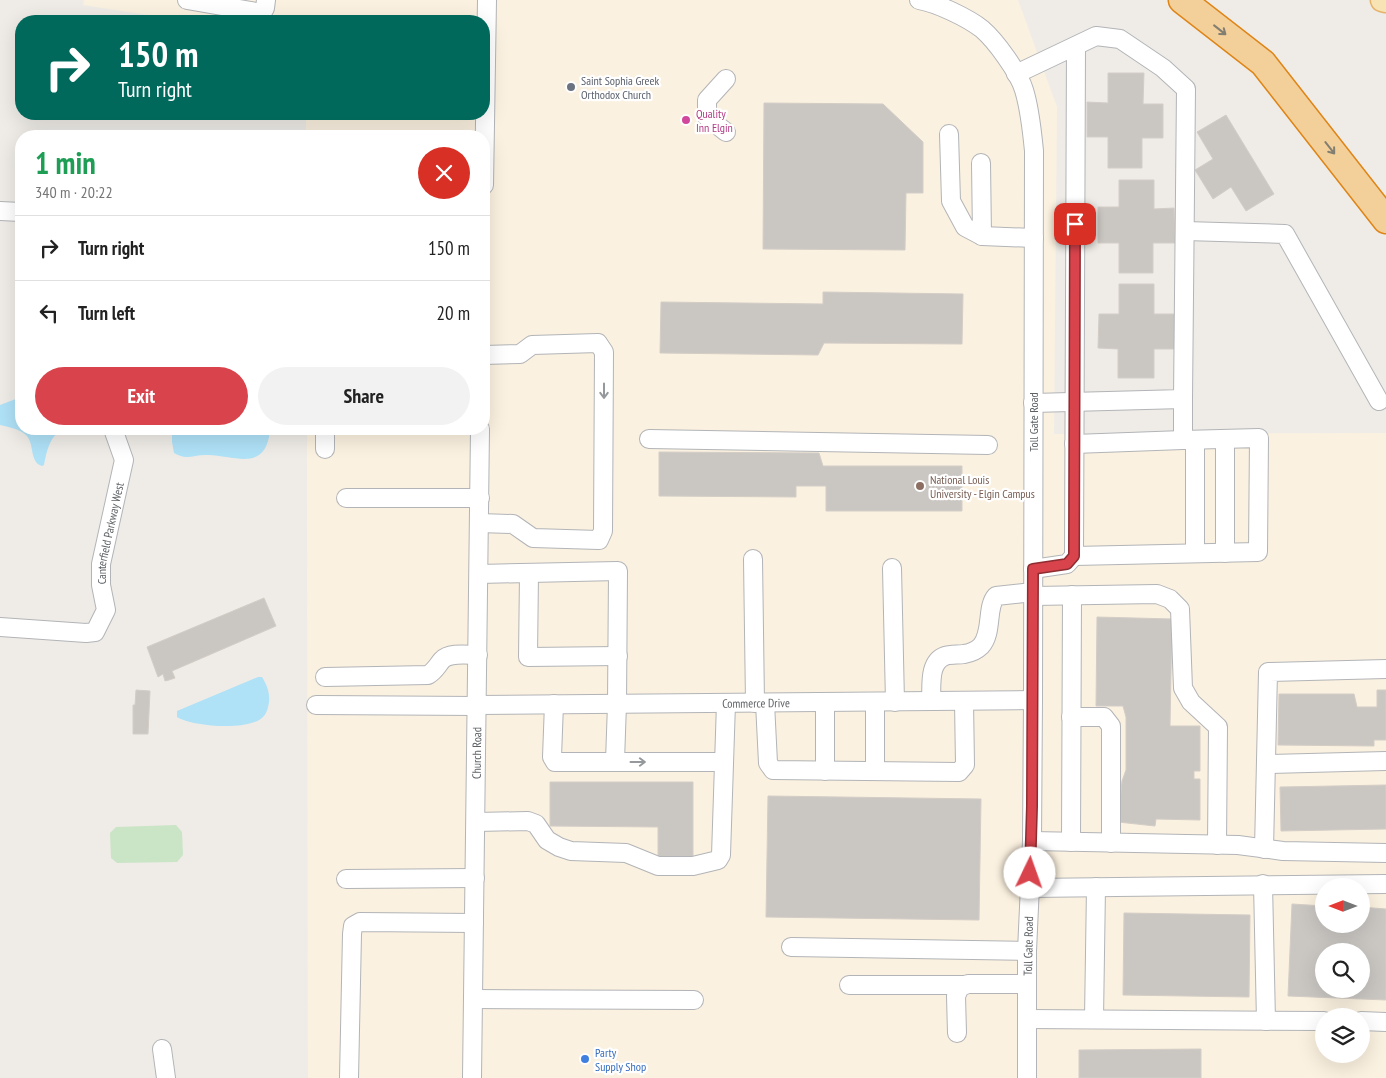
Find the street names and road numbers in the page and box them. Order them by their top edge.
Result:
street label: Toll Gate Road [1026,392,1041,452]
street label: Canterfield Parkway West [93,480,127,584]
street label: Commerce Drive [722,695,790,710]
street label: Church Road [468,727,484,779]
street label: Toll Gate Road [1020,916,1036,976]

